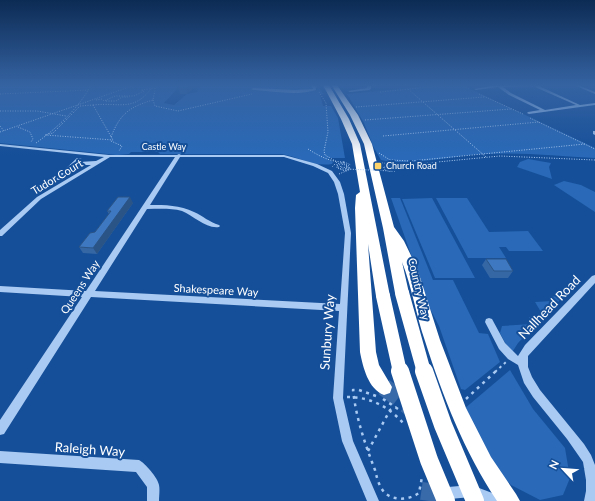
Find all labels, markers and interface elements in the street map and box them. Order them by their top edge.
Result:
street label: Castle Way [142,141,187,152]
street label: Tudor Court [29,156,85,197]
place label: Church Road [386,160,437,171]
marker: Church Road [373,161,383,171]
street label: Queens Way [57,257,102,316]
street label: Country Way [406,257,433,322]
street label: Nallhead Road [515,272,583,342]
street label: Shakespeare Way [173,281,259,298]
street label: Sunbury Way [316,293,338,370]
street label: Raleigh Way [54,439,126,459]
north arrow [543,449,583,489]
text: N [546,458,561,471]

